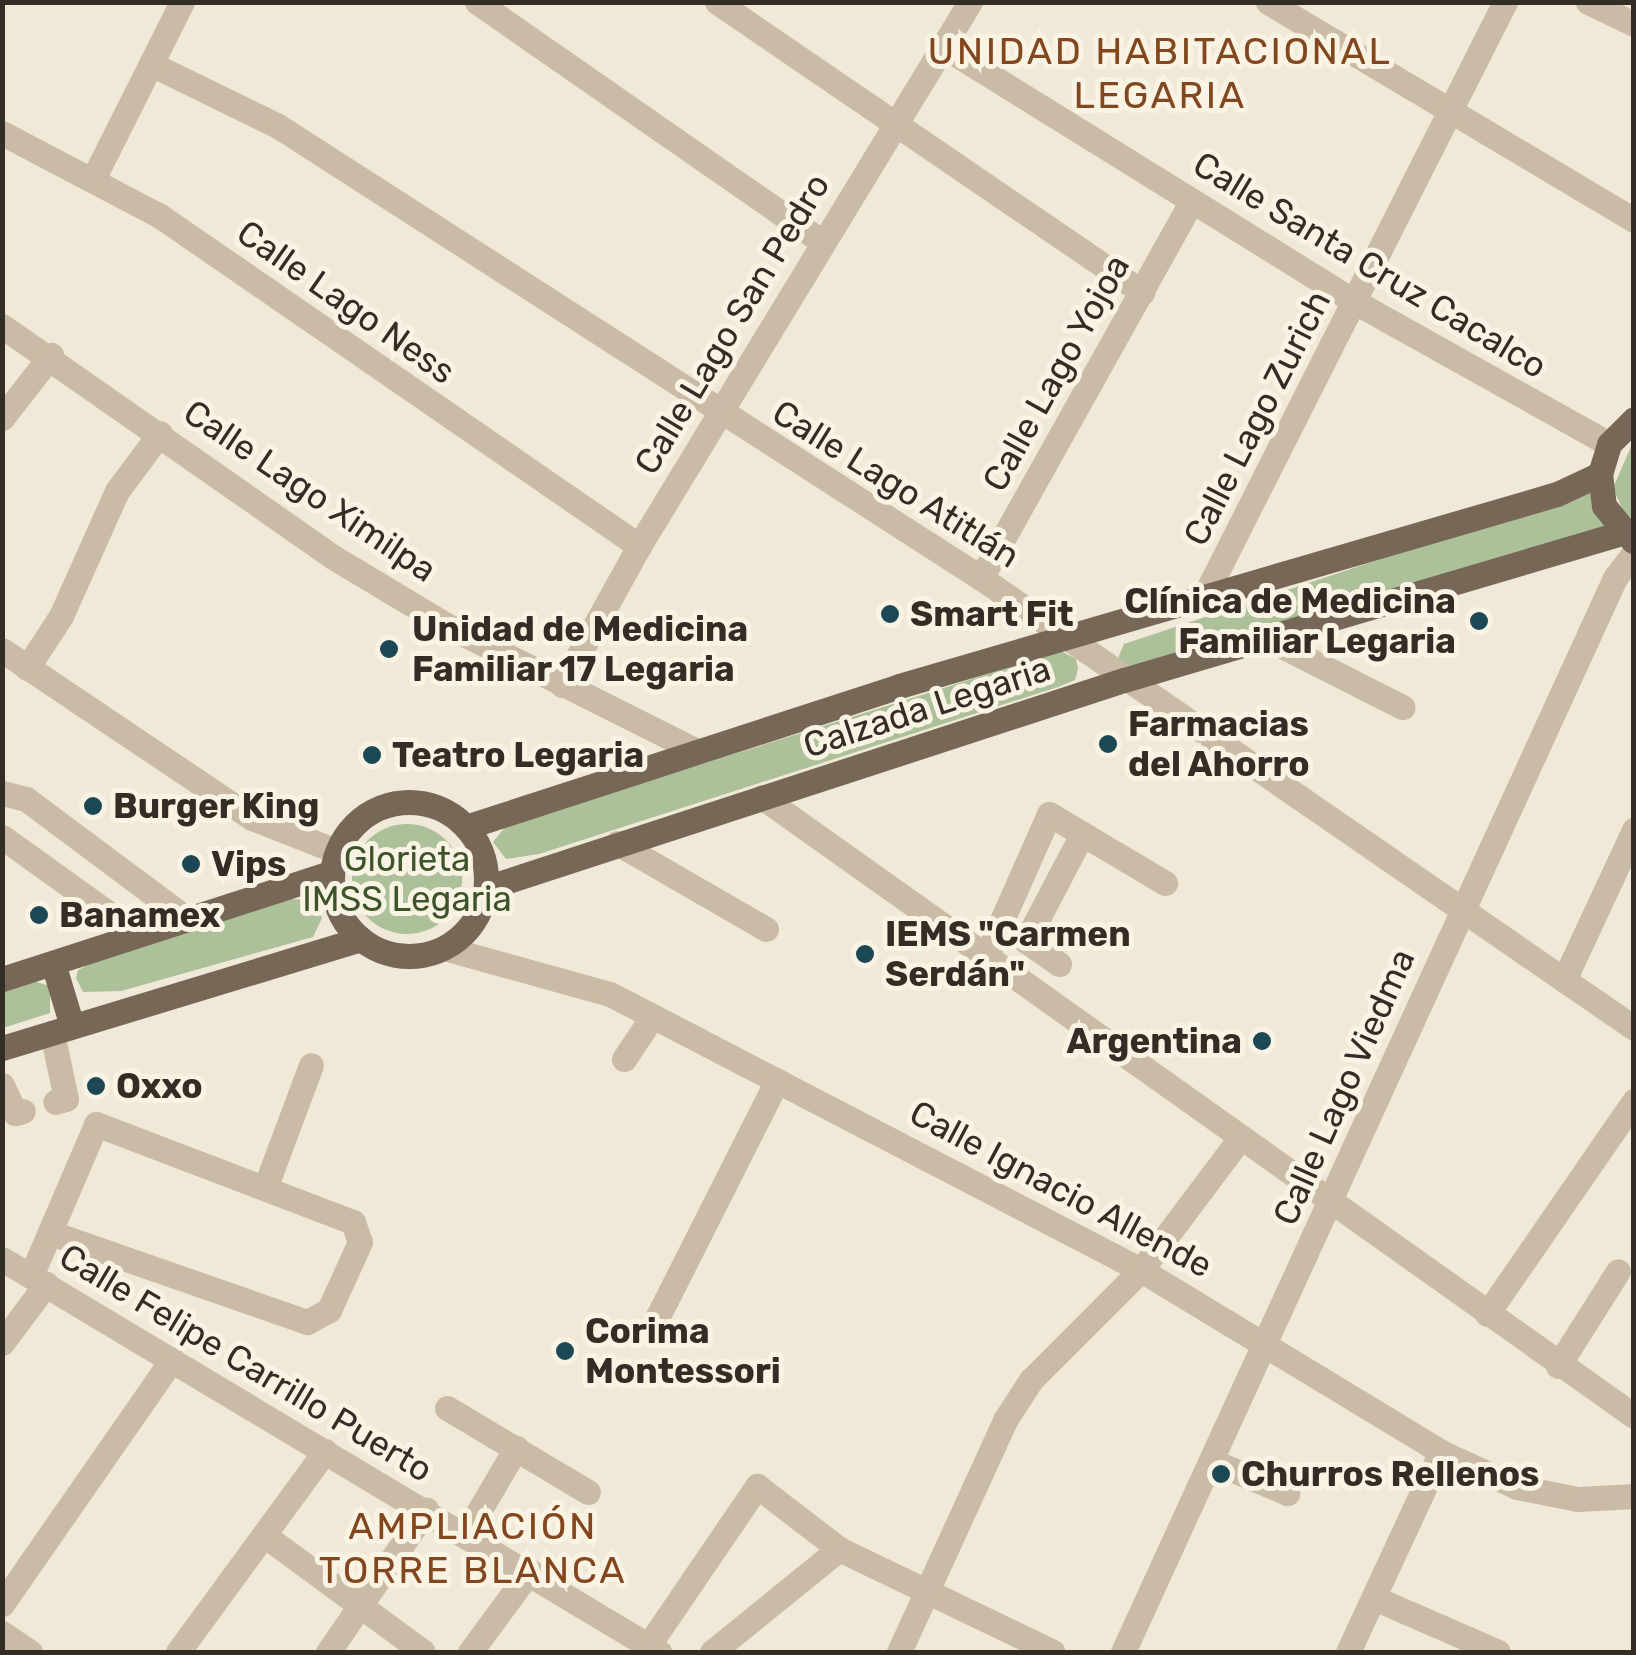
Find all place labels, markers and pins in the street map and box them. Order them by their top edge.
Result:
place label: Clínica de Medicina Familiar Legaria [1124,580,1456,662]
place label: Smart Fit [910,593,1074,635]
marker: Smart Fit [879,603,901,625]
place label: Unidad de Medicina Familiar 17 Legaria [412,608,748,690]
marker: Clínica de Medicina Familiar Legaria [1466,608,1492,634]
marker: Unidad de Medicina Familiar 17 Legaria [376,636,402,662]
place label: Farmacias del Ahorro [1128,703,1311,785]
marker: Farmacias del Ahorro [1097,733,1119,755]
place label: Teatro Legaria [392,734,644,776]
marker: Teatro Legaria [361,744,383,766]
place label: Burger King [113,785,320,827]
marker: Burger King [82,795,104,817]
place label: Vips [211,843,286,885]
marker: Vips [180,853,202,875]
place label: Banamex [59,894,220,936]
marker: Banamex [28,904,50,926]
place label: IEMS "Carmen Serdán" [885,913,1131,995]
marker: IEMS "Carmen Serdán" [854,943,876,965]
place label: Argentina [1066,1020,1242,1062]
marker: Argentina [1251,1030,1273,1052]
place label: Oxxo [116,1065,203,1107]
marker: Oxxo [85,1075,107,1097]
place label: Corima Montessori [585,1310,781,1392]
marker: Corima Montessori [554,1340,576,1362]
place label: Churros Rellenos [1241,1453,1539,1495]
marker: Churros Rellenos [1210,1463,1232,1485]

